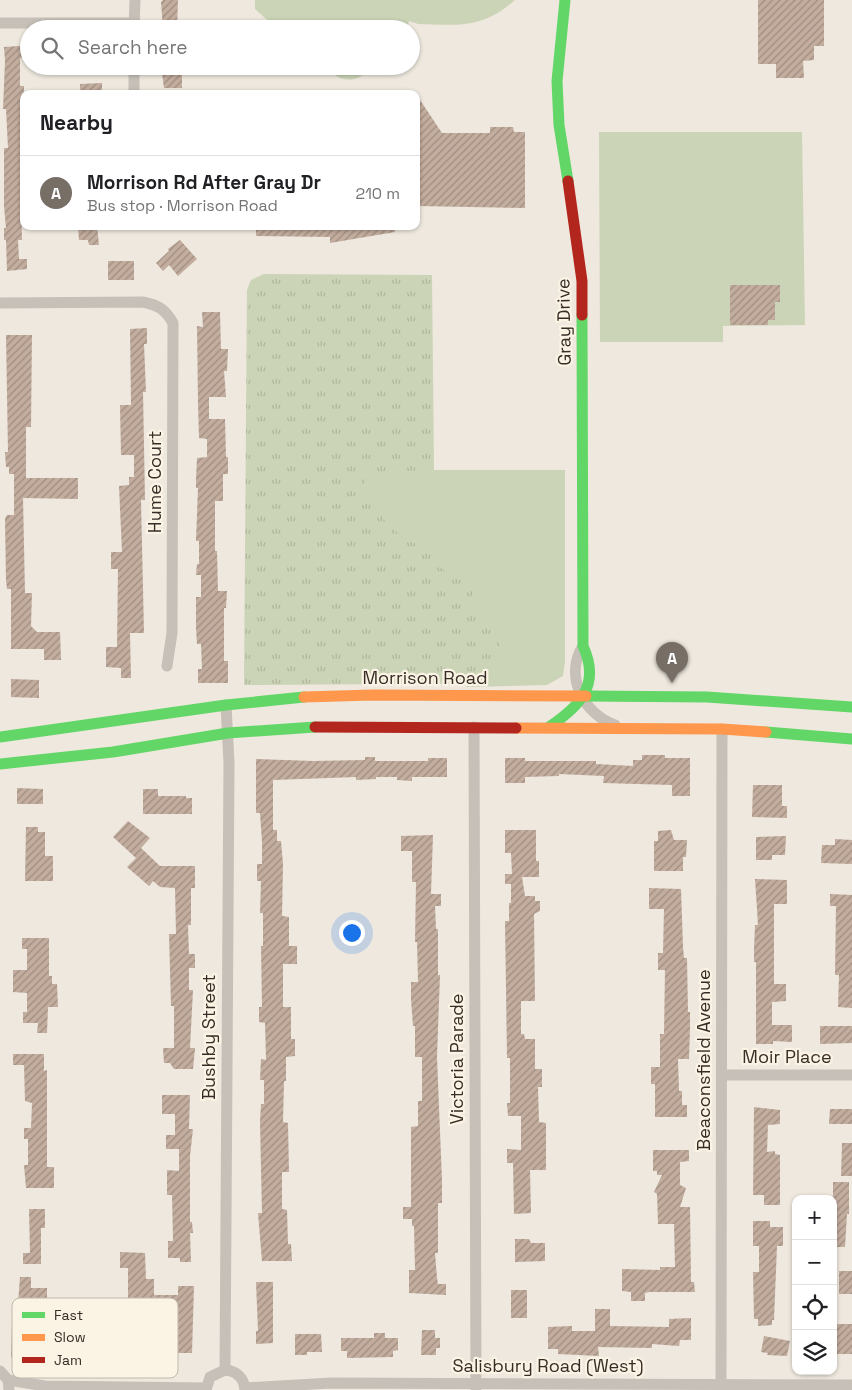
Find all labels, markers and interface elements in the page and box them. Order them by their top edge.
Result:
search box [20,20,420,75]
icon: search [38,34,66,62]
text: Search here [78,35,188,60]
text: Nearby [40,109,113,136]
text: Morrison Rd After Gray Dr [87,170,321,195]
text: A [51,183,61,204]
text: 210 m [356,183,400,204]
text: Bus stop · Morrison Road [87,195,278,216]
street label: Gray Drive [551,278,576,366]
street label: Hume Court [143,431,166,533]
pin: A [656,642,688,683]
street label: Morrison Road [362,666,488,689]
your location [339,920,365,946]
street label: Beaconsfield Avenue [692,969,715,1151]
street label: Bushby Street [197,974,220,1100]
street label: Victoria Parade [445,993,468,1125]
street label: Moir Place [742,1045,832,1068]
map controls [792,1195,837,1375]
button: + [792,1195,837,1240]
button: − [792,1240,837,1285]
button: locate [792,1285,837,1330]
legend [12,1298,178,1378]
text: Fast [54,1306,83,1324]
text: Slow [54,1328,86,1346]
button: layers [792,1330,837,1375]
text: Jam [54,1351,82,1369]
street label: Salisbury Road (West) [453,1354,643,1377]

